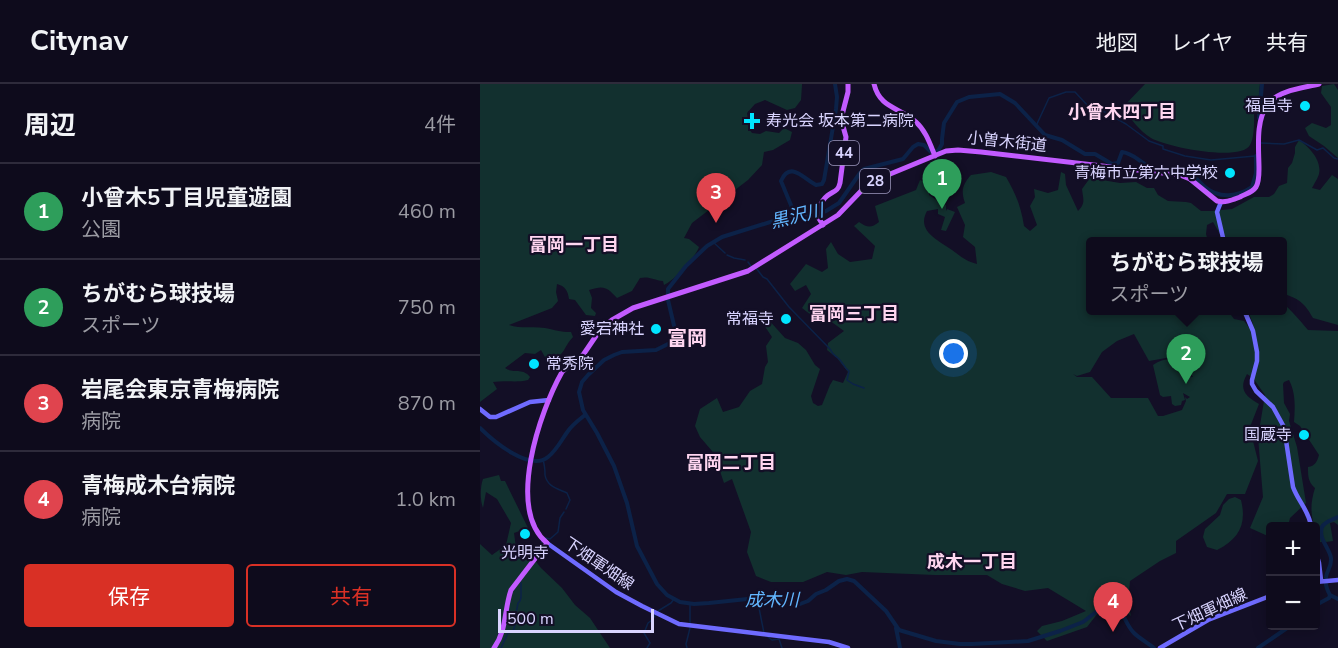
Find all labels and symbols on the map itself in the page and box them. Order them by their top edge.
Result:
place label: 福昌寺 [1245,95,1293,117]
marker: 福昌寺 [1298,99,1312,113]
district label: 小曾木四丁目 [1068,100,1176,124]
place label: 寿光会 坂本第二病院 [766,110,914,132]
marker: 寿光会 坂本第二病院 [743,112,761,130]
street label: 小曽木街道 [966,127,1048,157]
road number: 44 [829,141,859,165]
pin: 1 [922,160,962,209]
place label: 青梅市立第六中学校 [1074,162,1218,184]
marker: 青梅市立第六中学校 [1223,166,1237,180]
road number: 28 [860,169,890,193]
pin: 3 [696,174,736,223]
water label: 黒沢川 [768,198,828,234]
district label: 富岡一丁目 [529,233,619,257]
district label: 富岡三丁目 [809,302,899,326]
place label: 常福寺 [726,308,774,330]
marker: 常福寺 [779,312,793,326]
place label: 愛宕神社 [580,318,644,340]
marker: 愛宕神社 [649,322,663,336]
district label: 富岡 [667,325,707,352]
pin: 2 [1166,334,1206,384]
your location [939,339,968,368]
place label: 常秀院 [546,353,594,375]
marker: 常秀院 [527,357,541,371]
place label: 国蔵寺 [1244,424,1292,446]
marker: 国蔵寺 [1297,428,1311,442]
district label: 富岡二丁目 [686,451,776,475]
marker: 光明寺 [518,527,532,541]
street label: 下畑軍畑線 [560,533,638,595]
place label: 光明寺 [501,542,549,564]
district label: 成木一丁目 [927,550,1017,574]
pin: 4 [1094,582,1132,632]
street label: 下畑軍畑線 [1169,583,1251,637]
water label: 成木川 [745,588,801,612]
scale bar [498,606,654,634]

